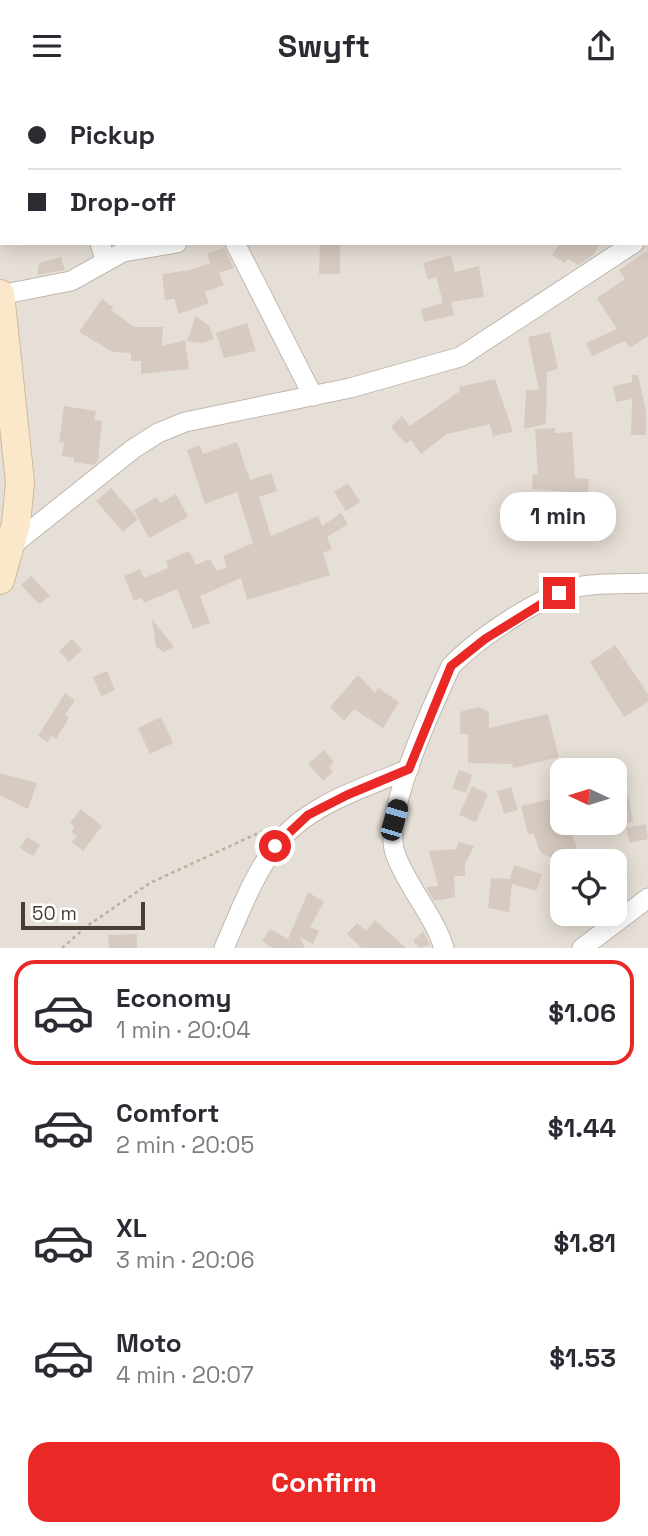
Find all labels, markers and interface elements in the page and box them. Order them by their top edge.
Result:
text: Swyft [278,26,370,66]
icon: menu [28,27,66,65]
icon: share [582,27,620,65]
text: Pickup [70,118,155,152]
text: Drop-off [70,185,176,219]
callout: 1 min [501,491,617,540]
text: 1 min [530,501,586,531]
route end [543,577,575,609]
north arrow [550,758,626,835]
map controls [550,758,627,926]
car [379,797,410,843]
route start [259,830,291,862]
button: locate [550,849,627,926]
scale bar [21,899,145,931]
text: 50 m [32,901,77,926]
icon: car [32,981,95,1044]
text: Economy [116,981,232,1015]
text: $1.06 [548,996,616,1030]
text: 1 min · 20:04 [116,1015,251,1045]
icon: car [32,1096,95,1159]
text: Comfort [116,1096,219,1130]
text: $1.44 [548,1111,616,1145]
text: 2 min · 20:05 [116,1130,254,1160]
icon: car [32,1211,95,1274]
text: XL [116,1211,147,1245]
text: $1.81 [553,1226,616,1260]
text: 3 min · 20:06 [116,1245,255,1275]
icon: car [32,1326,95,1389]
text: Moto [116,1326,182,1360]
text: $1.53 [549,1341,616,1375]
text: 4 min · 20:07 [116,1360,254,1390]
button: Confirm [28,1442,620,1522]

